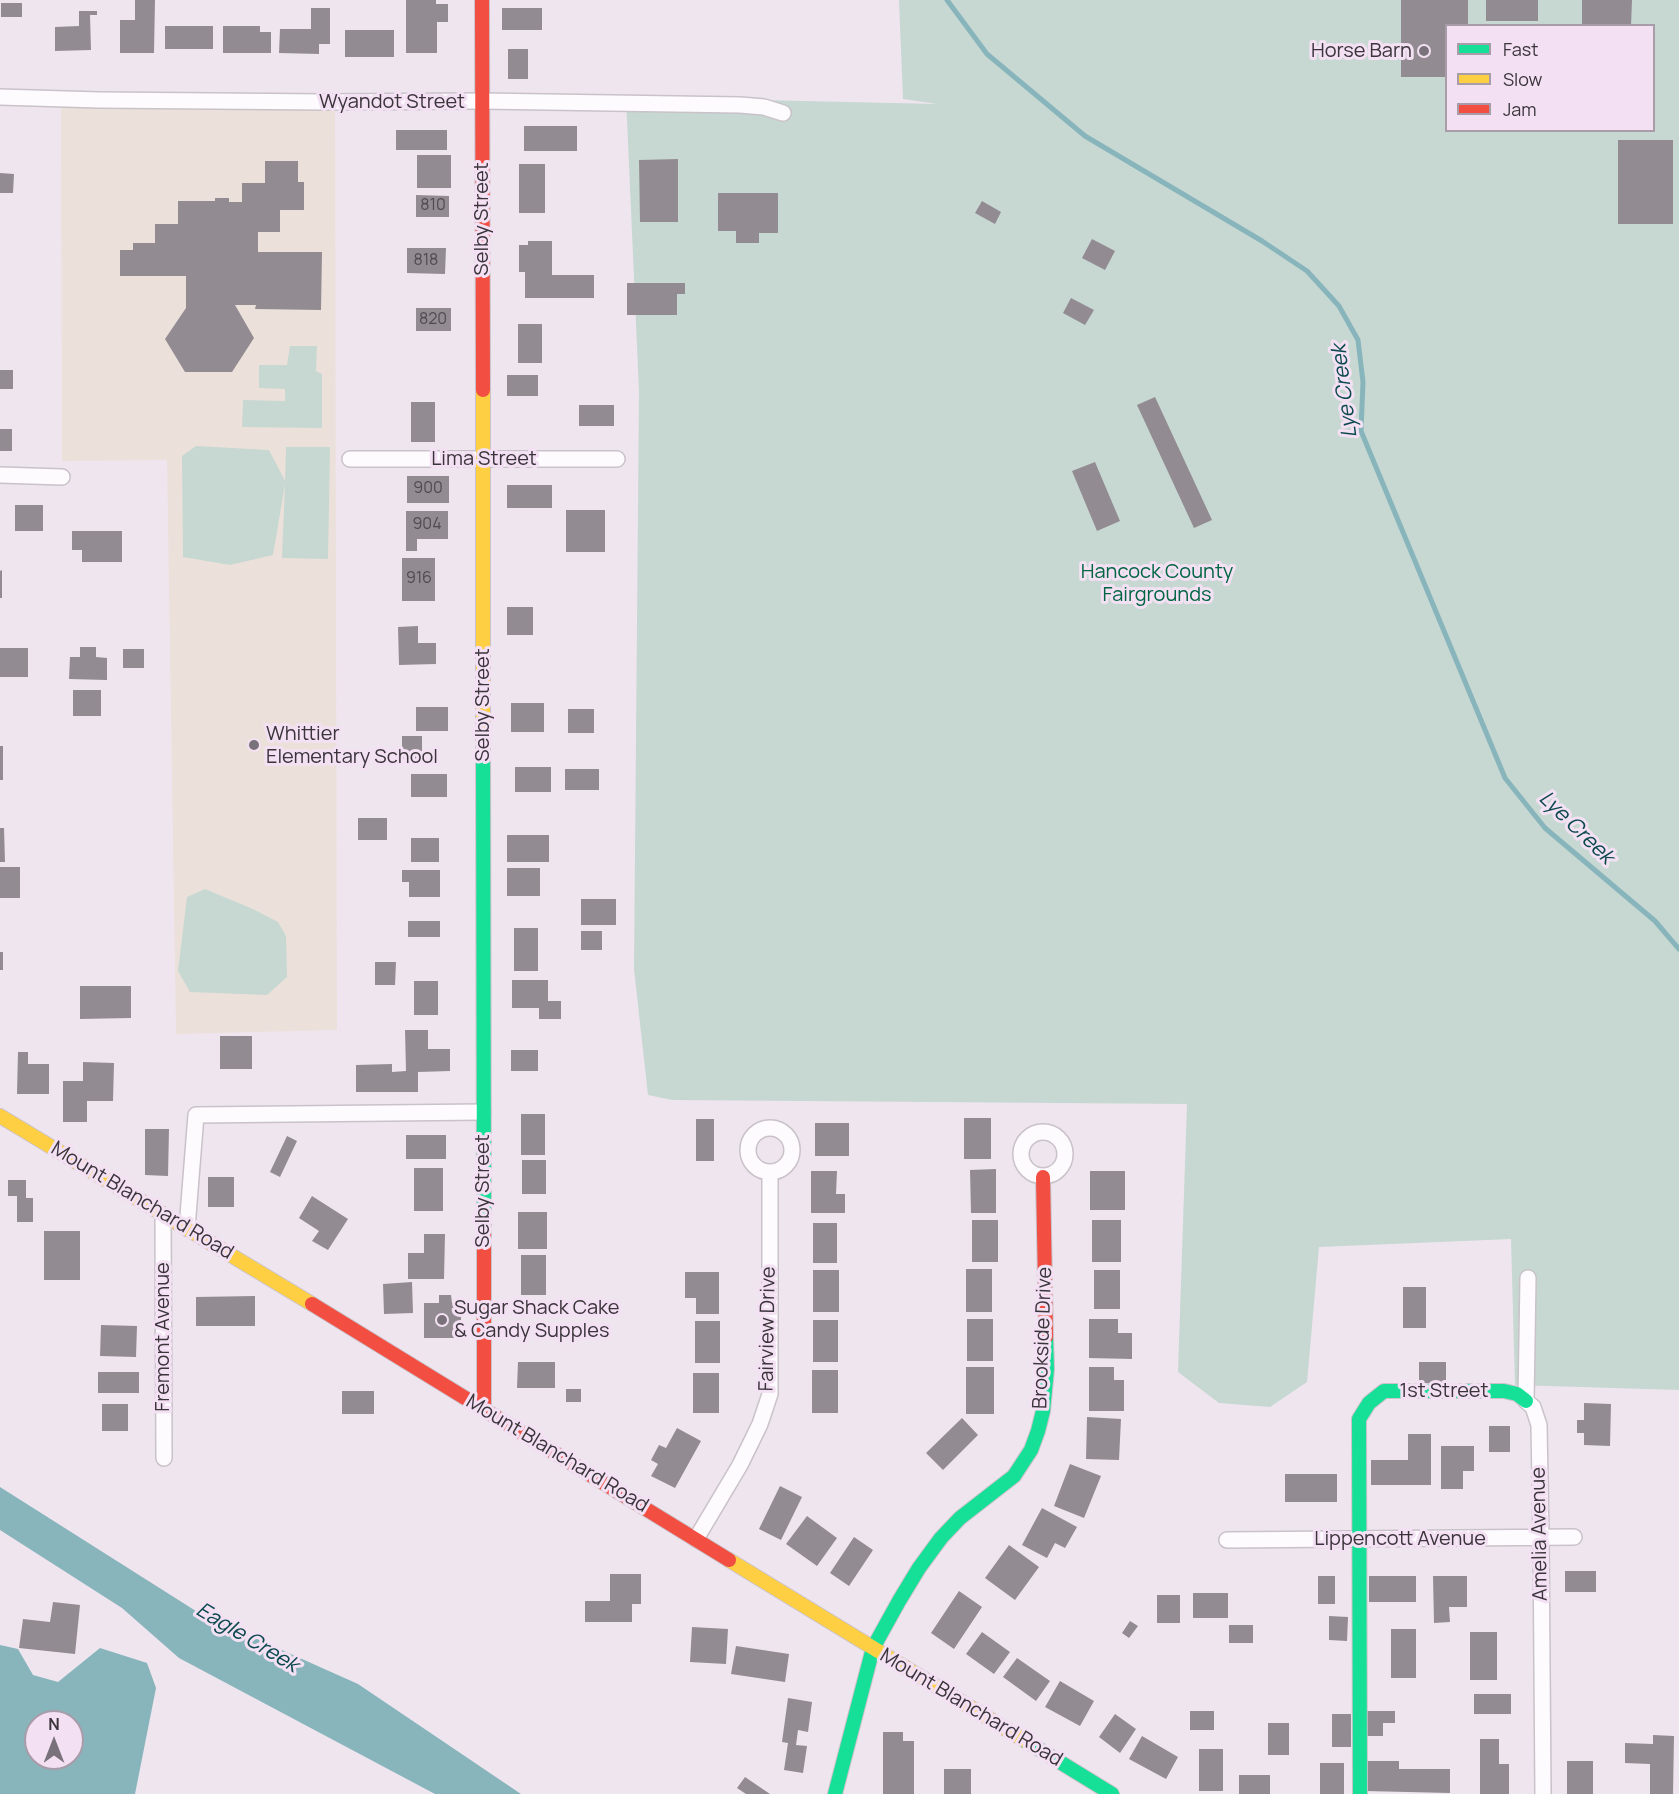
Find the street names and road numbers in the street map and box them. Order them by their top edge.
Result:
street label: Wyandot Street [319,90,465,114]
street label: Selby Street [470,162,494,276]
street label: Lima Street [431,447,537,471]
street label: Selby Street [471,648,495,762]
street label: Selby Street [471,1134,495,1248]
street label: Mount Blanchard Road [46,1137,238,1265]
street label: Fremont Avenue [151,1262,175,1412]
street label: Fairview Drive [755,1266,781,1392]
street label: Brookside Drive [1029,1267,1057,1409]
street label: 1st Street [1399,1379,1489,1403]
street label: Mount Blanchard Road [461,1390,653,1518]
street label: Amelia Avenue [1527,1467,1553,1601]
street label: Lippencott Avenue [1314,1527,1486,1551]
street label: Mount Blanchard Road [875,1644,1067,1772]

